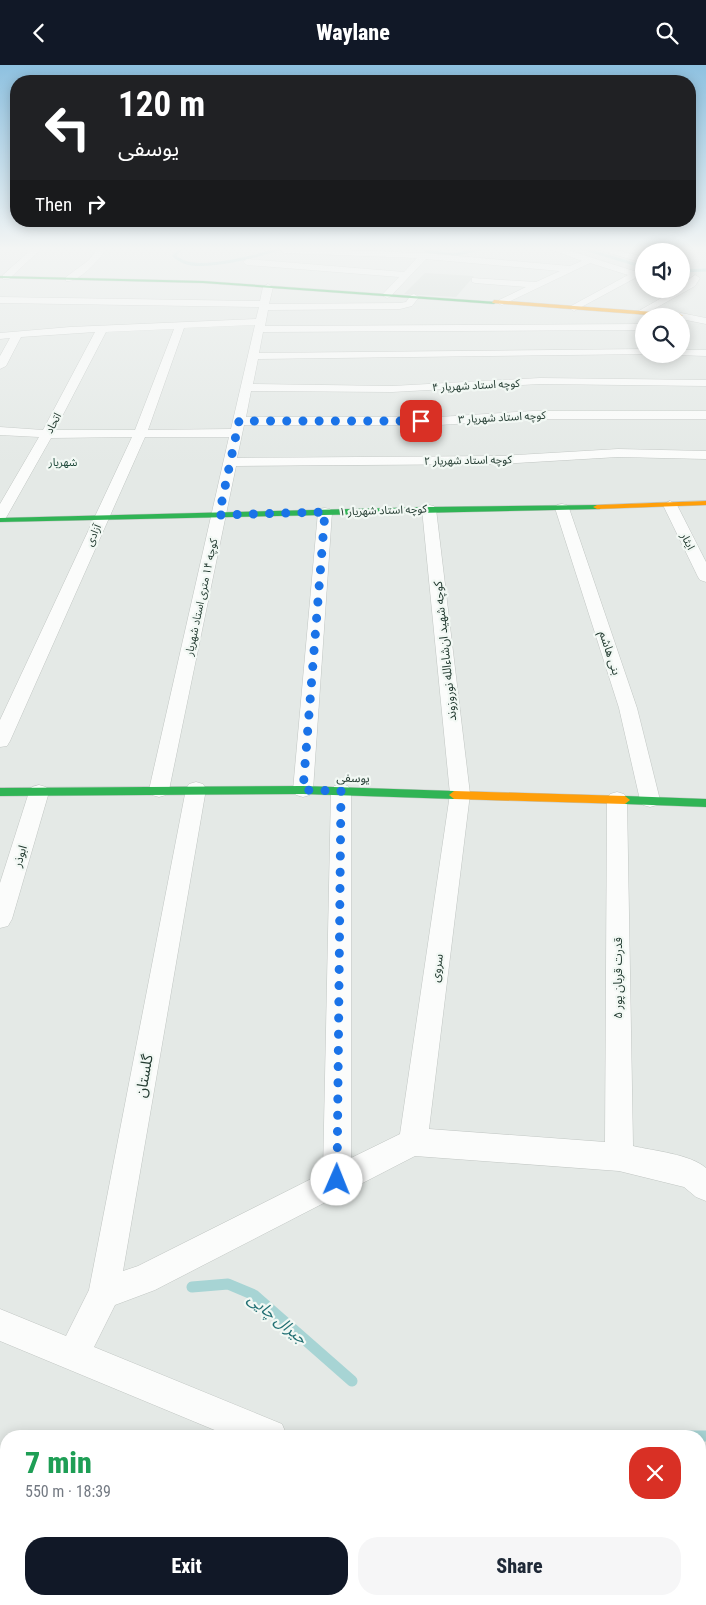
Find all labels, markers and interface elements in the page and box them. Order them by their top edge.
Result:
icon: back [25,19,53,47]
icon: search [653,19,681,47]
text: Waylane [316,20,390,45]
text: 120 m [118,84,205,125]
icon: left [35,95,100,160]
text: یوسفی [118,136,179,161]
icon: right [82,190,110,218]
text: Then [35,193,72,216]
map controls [635,243,690,363]
button: sound [635,243,690,298]
button: search [635,308,690,363]
street label: کوچه استاد شهریار ۴ [432,377,521,395]
pin [400,400,442,442]
icon: arrive [407,407,435,435]
street label: کوچه استاد شهریار ۳ [458,409,547,427]
street label: اتحاد [43,411,64,436]
street label: کوچه استاد شهریار ۲ [424,453,513,469]
district label: شهریار [48,456,78,469]
street label: کوچه استاد شهریار ۱ [339,502,428,520]
street label: آزادی [83,522,104,548]
street label: ایثار [677,530,697,552]
street label: کوچه ۱۴ متری استاد شهریار [183,537,221,658]
street label: کوچه شهید ان‌شاءالله نوروزوند [431,579,460,722]
street label: بنی هاشم [594,629,624,677]
street label: یوسفی [336,771,370,785]
street label: ابوذر [10,843,30,869]
street label: قدرت قربان پور ۵ [611,937,626,1019]
street label: سروی [428,953,446,983]
street label: گلستان [131,1052,157,1099]
position arrow [310,1153,362,1205]
water label: جیرال چایی [244,1289,312,1349]
text: 7 min [25,1445,92,1480]
button: close [629,1447,681,1499]
text: 550 m · 18:39 [25,1482,111,1501]
button: Exit [25,1537,348,1595]
button: Share [358,1537,681,1595]

